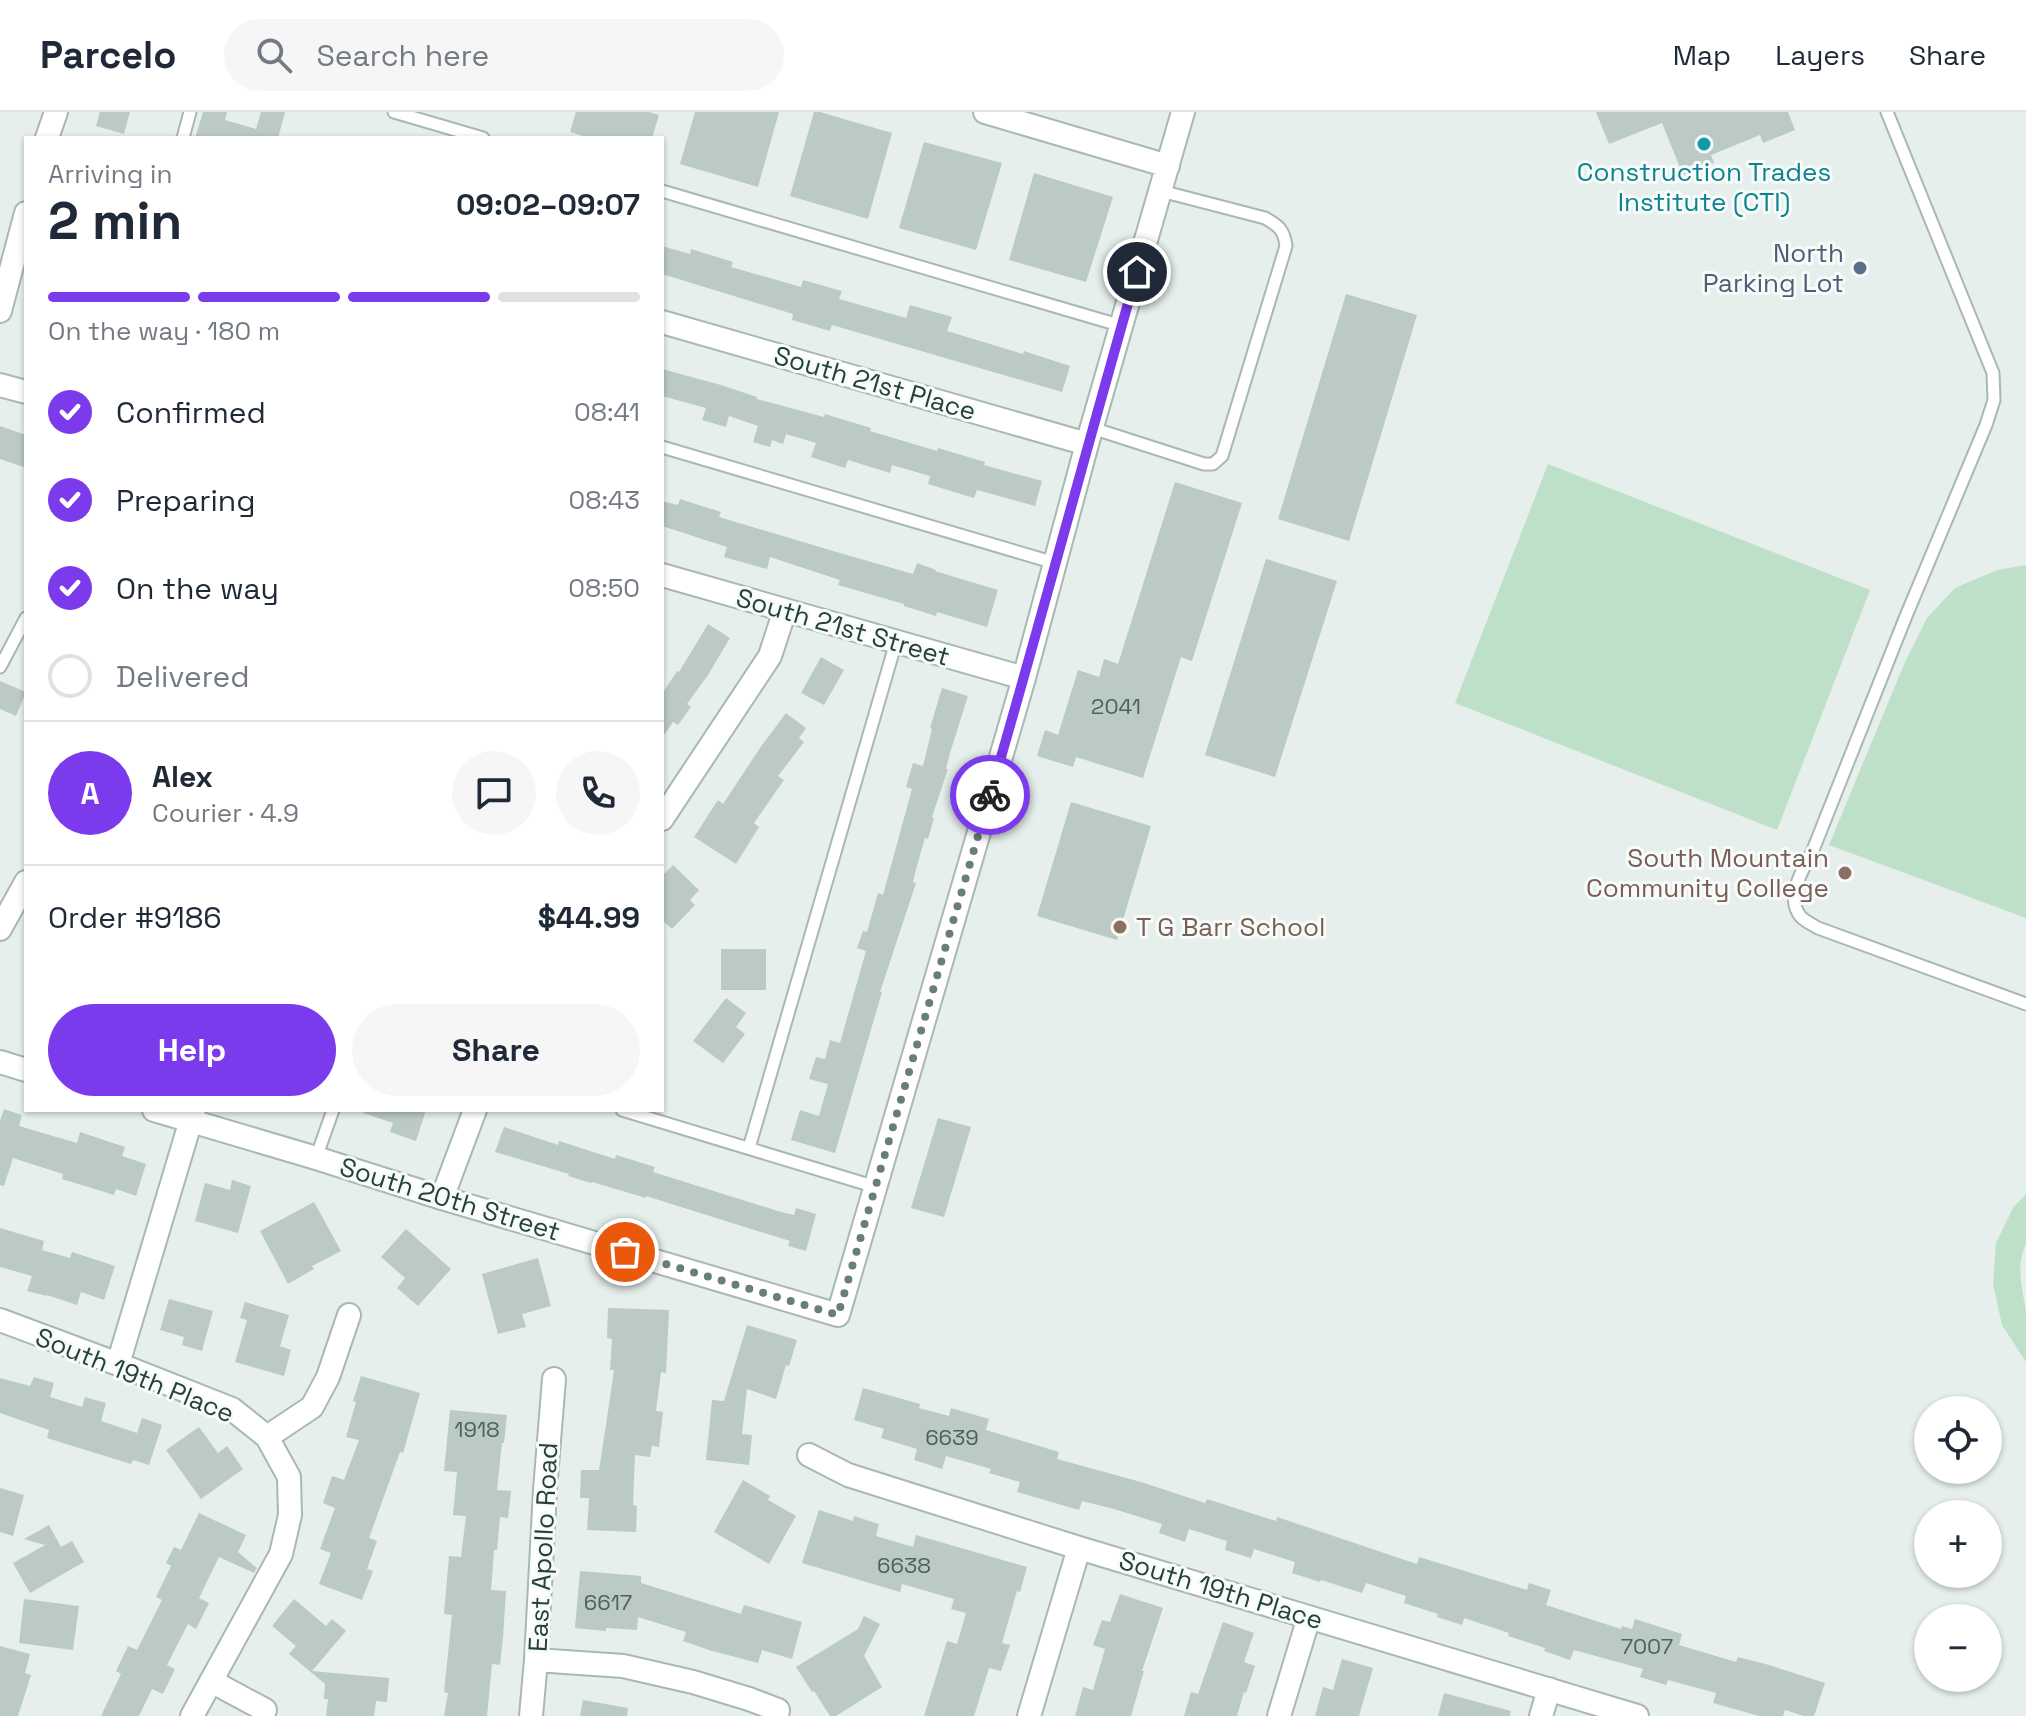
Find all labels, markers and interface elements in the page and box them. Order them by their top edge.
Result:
search box [224,19,784,91]
text: Parcelo [40,31,176,79]
icon: search [252,33,296,77]
text: Search here [316,36,489,75]
text: Map [1673,37,1731,73]
text: Layers [1775,37,1865,73]
text: Share [1909,37,1986,73]
marker: Construction Trades Institute (CTI) [1695,135,1713,153]
place label: Construction Trades Institute (CTI) [1577,155,1831,219]
text: Arriving in [48,157,172,191]
text: 09:02–09:07 [456,185,640,224]
text: 2 min [48,188,182,254]
place label: North Parking Lot [1703,236,1844,300]
pin [1103,238,1171,306]
icon: home [1115,250,1159,294]
marker: North Parking Lot [1851,259,1869,277]
text: On the way · 180 m [48,314,280,348]
street label: South 21st Place [770,338,980,428]
icon: check [48,390,92,434]
text: Confirmed [116,393,266,432]
text: 08:41 [574,395,640,429]
icon: check [48,478,92,522]
text: Preparing [116,481,255,520]
text: 08:43 [569,483,640,517]
icon: check [48,566,92,610]
text: On the way [116,569,279,608]
text: 08:50 [568,571,640,605]
street label: South 21st Street [732,580,954,674]
text: Delivered [116,657,250,696]
house number: 2041 [1091,692,1141,720]
button: chat [452,751,536,835]
button: phone [556,751,640,835]
courier [950,755,1030,835]
text: Alex [152,757,213,796]
icon: bike [968,773,1012,817]
text: A [80,774,100,813]
text: Courier · 4.9 [152,796,299,830]
place label: South Mountain Community College [1586,841,1829,905]
marker: South Mountain Community College [1836,864,1854,882]
text: Order #9186 [48,898,222,937]
text: $44.99 [538,898,640,937]
place label: T G Barr School [1136,910,1325,944]
marker: T G Barr School [1111,918,1129,936]
button: Help [48,1004,336,1096]
button: Share [352,1004,640,1096]
street label: South 20th Street [336,1149,564,1249]
pin [591,1218,659,1286]
icon: bag [603,1230,647,1274]
street label: South 19th Place [31,1320,239,1430]
map controls [1914,1396,2002,1692]
button: locate [1914,1396,2002,1484]
house number: 1918 [454,1415,500,1443]
house number: 6639 [925,1423,979,1451]
street label: East Apollo Road [521,1441,565,1653]
button: + [1914,1500,2002,1588]
street label: South 19th Place [1115,1543,1327,1637]
house number: 6638 [877,1551,931,1579]
house number: 6617 [584,1588,632,1616]
button: − [1914,1604,2002,1692]
house number: 7007 [1621,1632,1673,1660]

